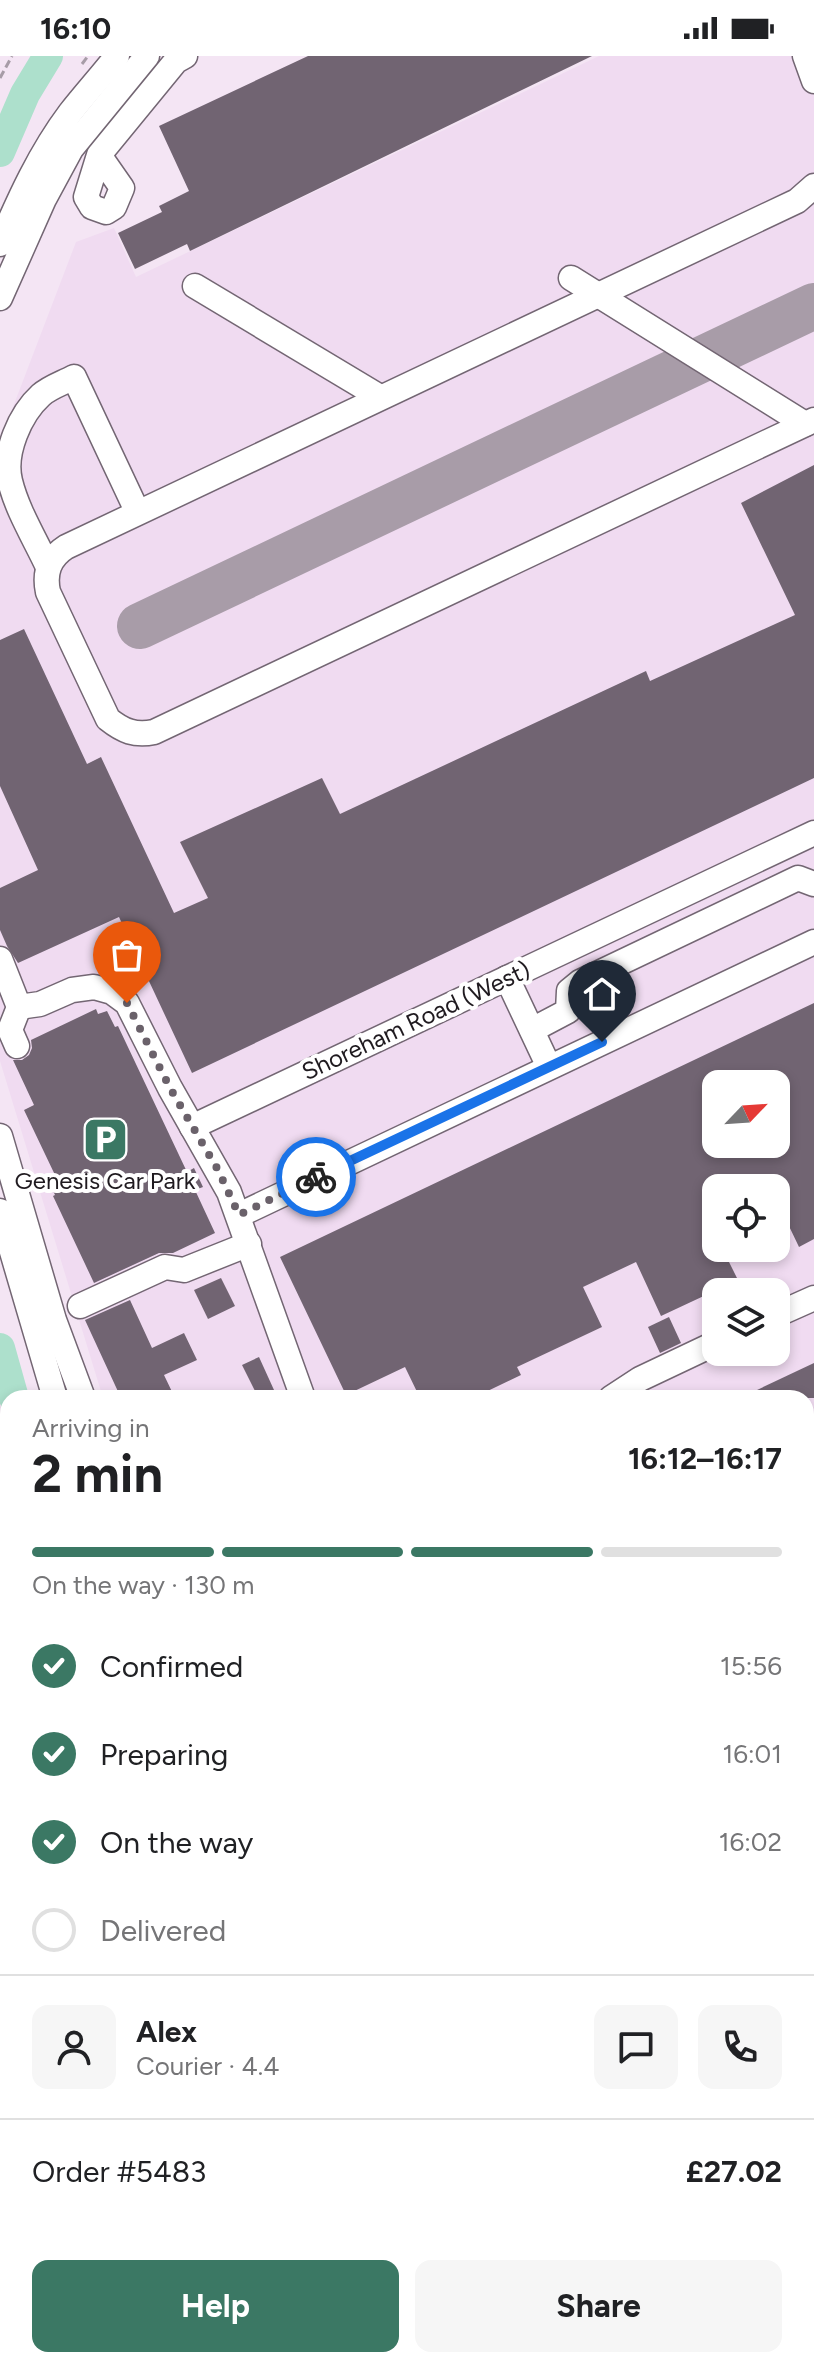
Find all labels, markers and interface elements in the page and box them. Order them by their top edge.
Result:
text: 16:10 [40,10,111,47]
pin [93,921,161,1003]
icon: bag [105,933,149,977]
street label: Shoreham Road (West) [297,955,535,1086]
pin [568,960,636,1042]
icon: home [580,972,624,1016]
north arrow [702,1070,790,1158]
map controls [702,1070,790,1366]
parking icon: Genesis Car Park [81,1115,129,1163]
courier [276,1137,356,1217]
icon: bike [294,1155,338,1199]
place label: Genesis Car Park [15,1166,196,1195]
button: locate [702,1174,790,1262]
button: layers [702,1278,790,1366]
text: Arriving in [32,1412,150,1444]
text: 16:12–16:17 [628,1440,782,1477]
text: 2 min [32,1443,163,1505]
text: On the way · 130 m [32,1569,254,1601]
icon: check [32,1644,76,1688]
text: Confirmed [100,1648,243,1685]
text: 15:56 [720,1650,782,1682]
icon: check [32,1732,76,1776]
text: Preparing [100,1736,228,1773]
text: 16:01 [723,1738,782,1770]
icon: check [32,1820,76,1864]
text: On the way [100,1824,253,1861]
text: 16:02 [719,1826,782,1858]
text: Delivered [100,1912,226,1949]
button: person [32,2005,116,2089]
button: chat [594,2005,678,2089]
button: phone [698,2005,782,2089]
text: Alex [136,2013,197,2050]
text: Courier · 4.4 [136,2050,279,2082]
text: Order #5483 [32,2153,206,2190]
text: £27.02 [686,2153,782,2190]
button: Help [32,2260,399,2352]
button: Share [415,2260,782,2352]

